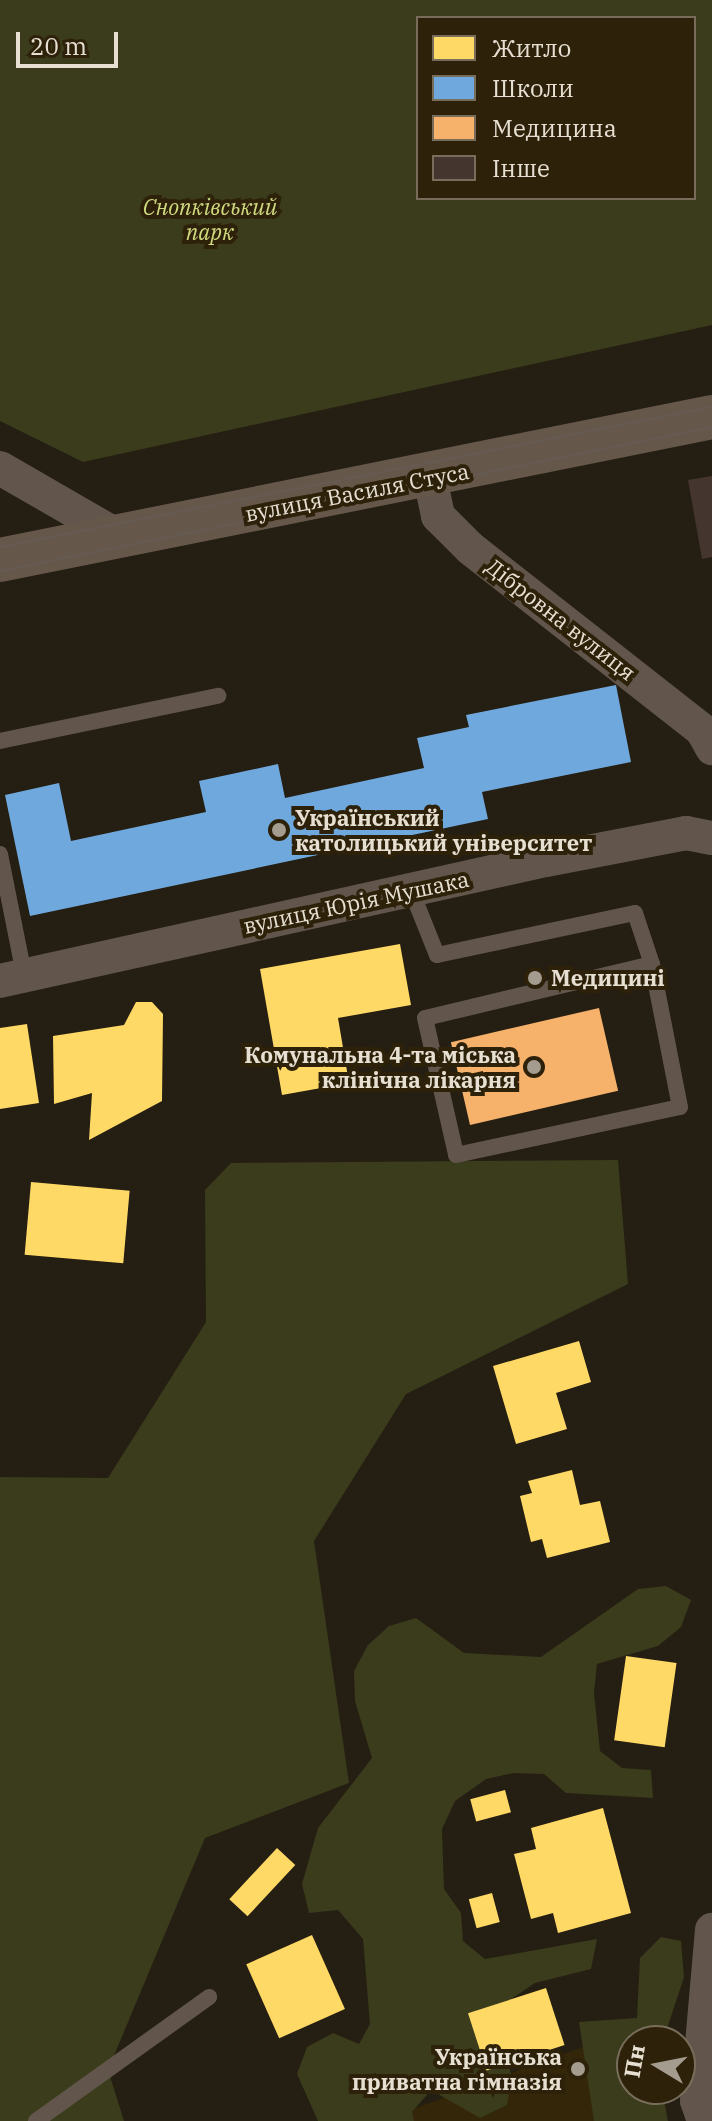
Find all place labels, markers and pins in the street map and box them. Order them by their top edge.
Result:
place label: Український католицький університет [295,804,592,856]
marker: Український католицький університет [270,821,288,839]
place label: Медицині [551,965,665,991]
marker: Медицині [526,969,544,987]
place label: Комунальна 4-та міська клінічна лікарня [244,1041,516,1092]
marker: Комунальна 4-та міська клінічна лікарня [523,1056,545,1078]
place label: Українська приватна гімназія [352,2043,562,2094]
marker: Українська приватна гімназія [569,2060,587,2078]

